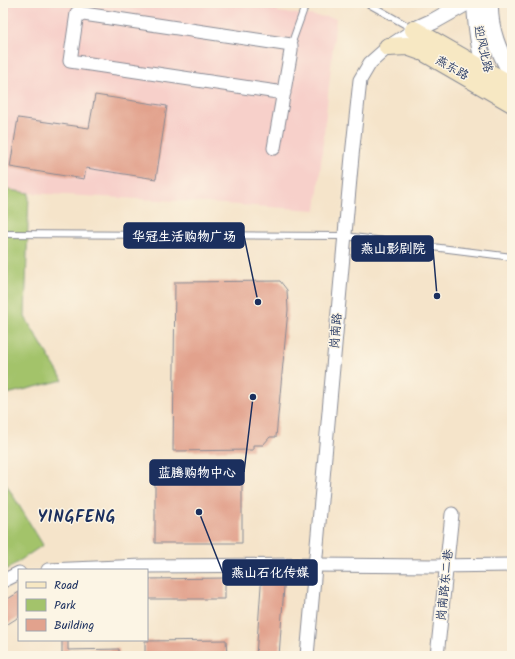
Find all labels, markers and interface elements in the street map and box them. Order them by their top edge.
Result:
street label: 迎风北路 [468,23,498,75]
street label: 燕东路 [432,51,472,85]
callout: 华冠生活购物广场 [124,223,244,248]
text: 华冠生活购物广场 [132,227,236,248]
callout: 燕山影剧院 [352,236,433,261]
text: 燕山影剧院 [360,239,426,260]
street label: 岗南路 [325,312,347,350]
callout: 蓝腾购物中心 [150,460,244,485]
text: 蓝腾购物中心 [158,463,236,484]
district label: YINGFENG [38,505,116,530]
street label: 岗南路东二巷 [432,548,458,622]
callout: 燕山石化传媒 [223,560,317,585]
text: 燕山石化传媒 [231,563,310,584]
legend [18,569,148,641]
text: Road [54,576,79,595]
text: Park [54,596,76,615]
text: Building [54,616,94,635]

